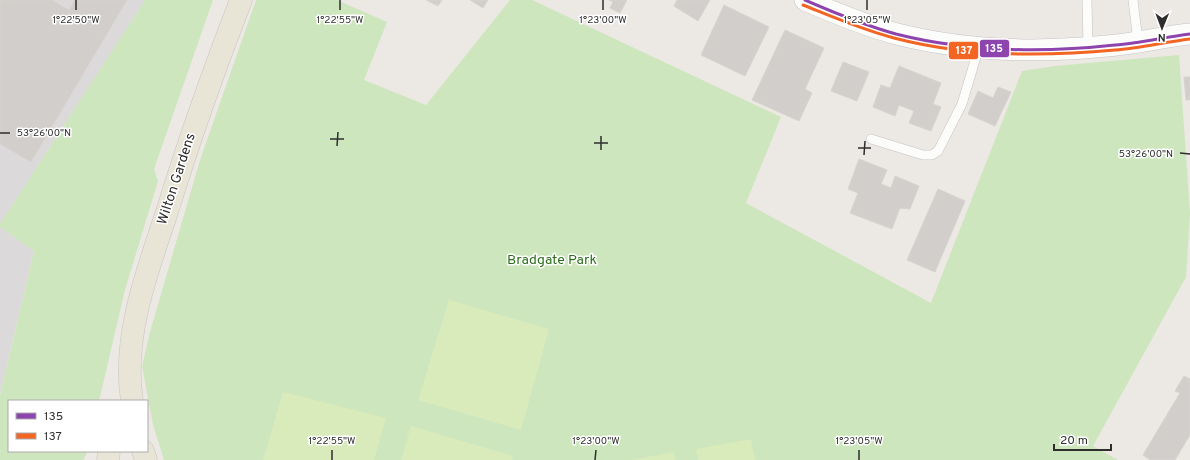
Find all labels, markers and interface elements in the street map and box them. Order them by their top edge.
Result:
north arrow [1142,8,1182,48]
text: 1°22'50"W [52,14,100,27]
text: 1°22'55"W [316,14,364,27]
text: 1°23'00"W [579,14,627,27]
text: 1°23'05"W [843,14,891,27]
text: N [1158,30,1166,44]
line badge: 135 [979,39,1010,58]
line badge: 137 [948,41,979,60]
text: 135 [985,42,1003,56]
text: 137 [956,44,972,58]
text: 53°26'00"N [17,127,71,140]
street label: Wilton Gardens [154,131,200,227]
text: 53°26'00"N [1119,148,1173,161]
park label: Bradgate Park [507,252,597,269]
legend [8,400,148,452]
text: 135 [44,409,63,425]
scale bar [1054,426,1111,452]
text: 137 [44,429,62,445]
text: 20 m [1060,433,1088,449]
text: 1°22'55"W [308,435,356,448]
text: 1°23'00"W [572,435,620,448]
text: 1°23'05"W [835,435,883,448]

